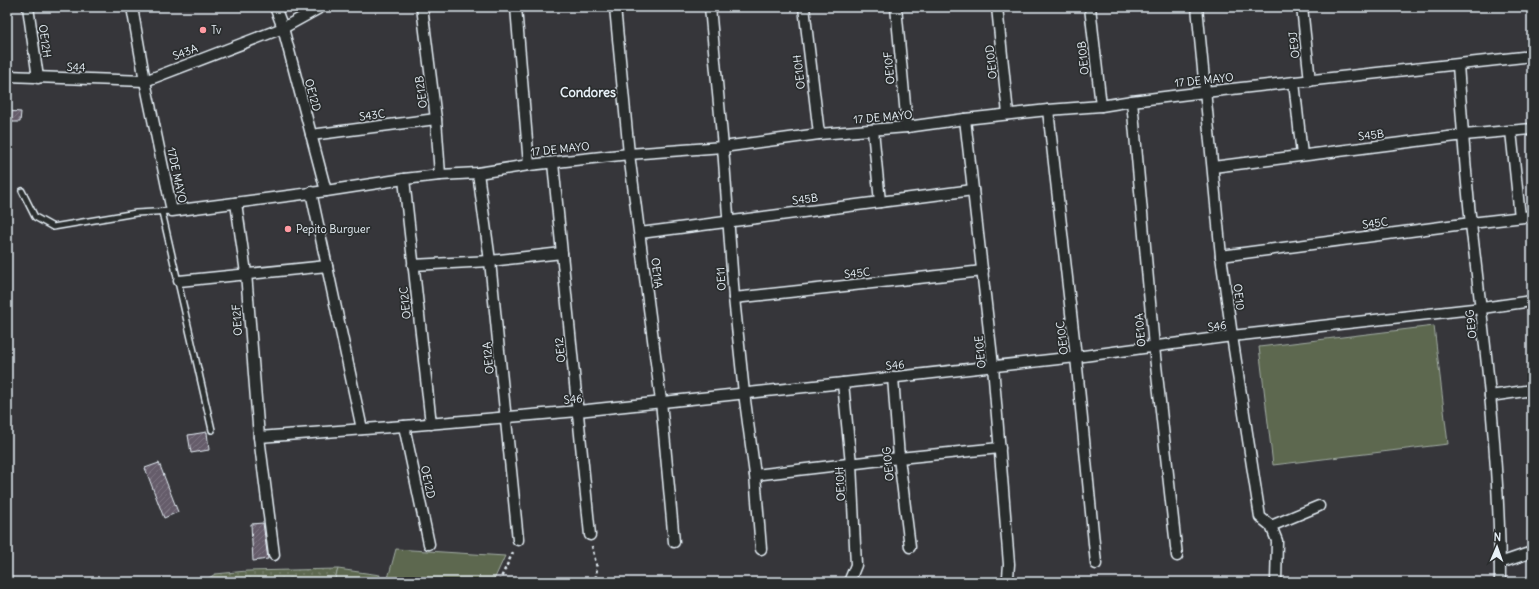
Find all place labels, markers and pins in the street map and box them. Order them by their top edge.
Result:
place label: Tv [211,23,222,37]
marker: Tv [198,25,208,35]
place label: Pepito Burguer [296,222,371,236]
marker: Pepito Burguer [283,224,293,234]

